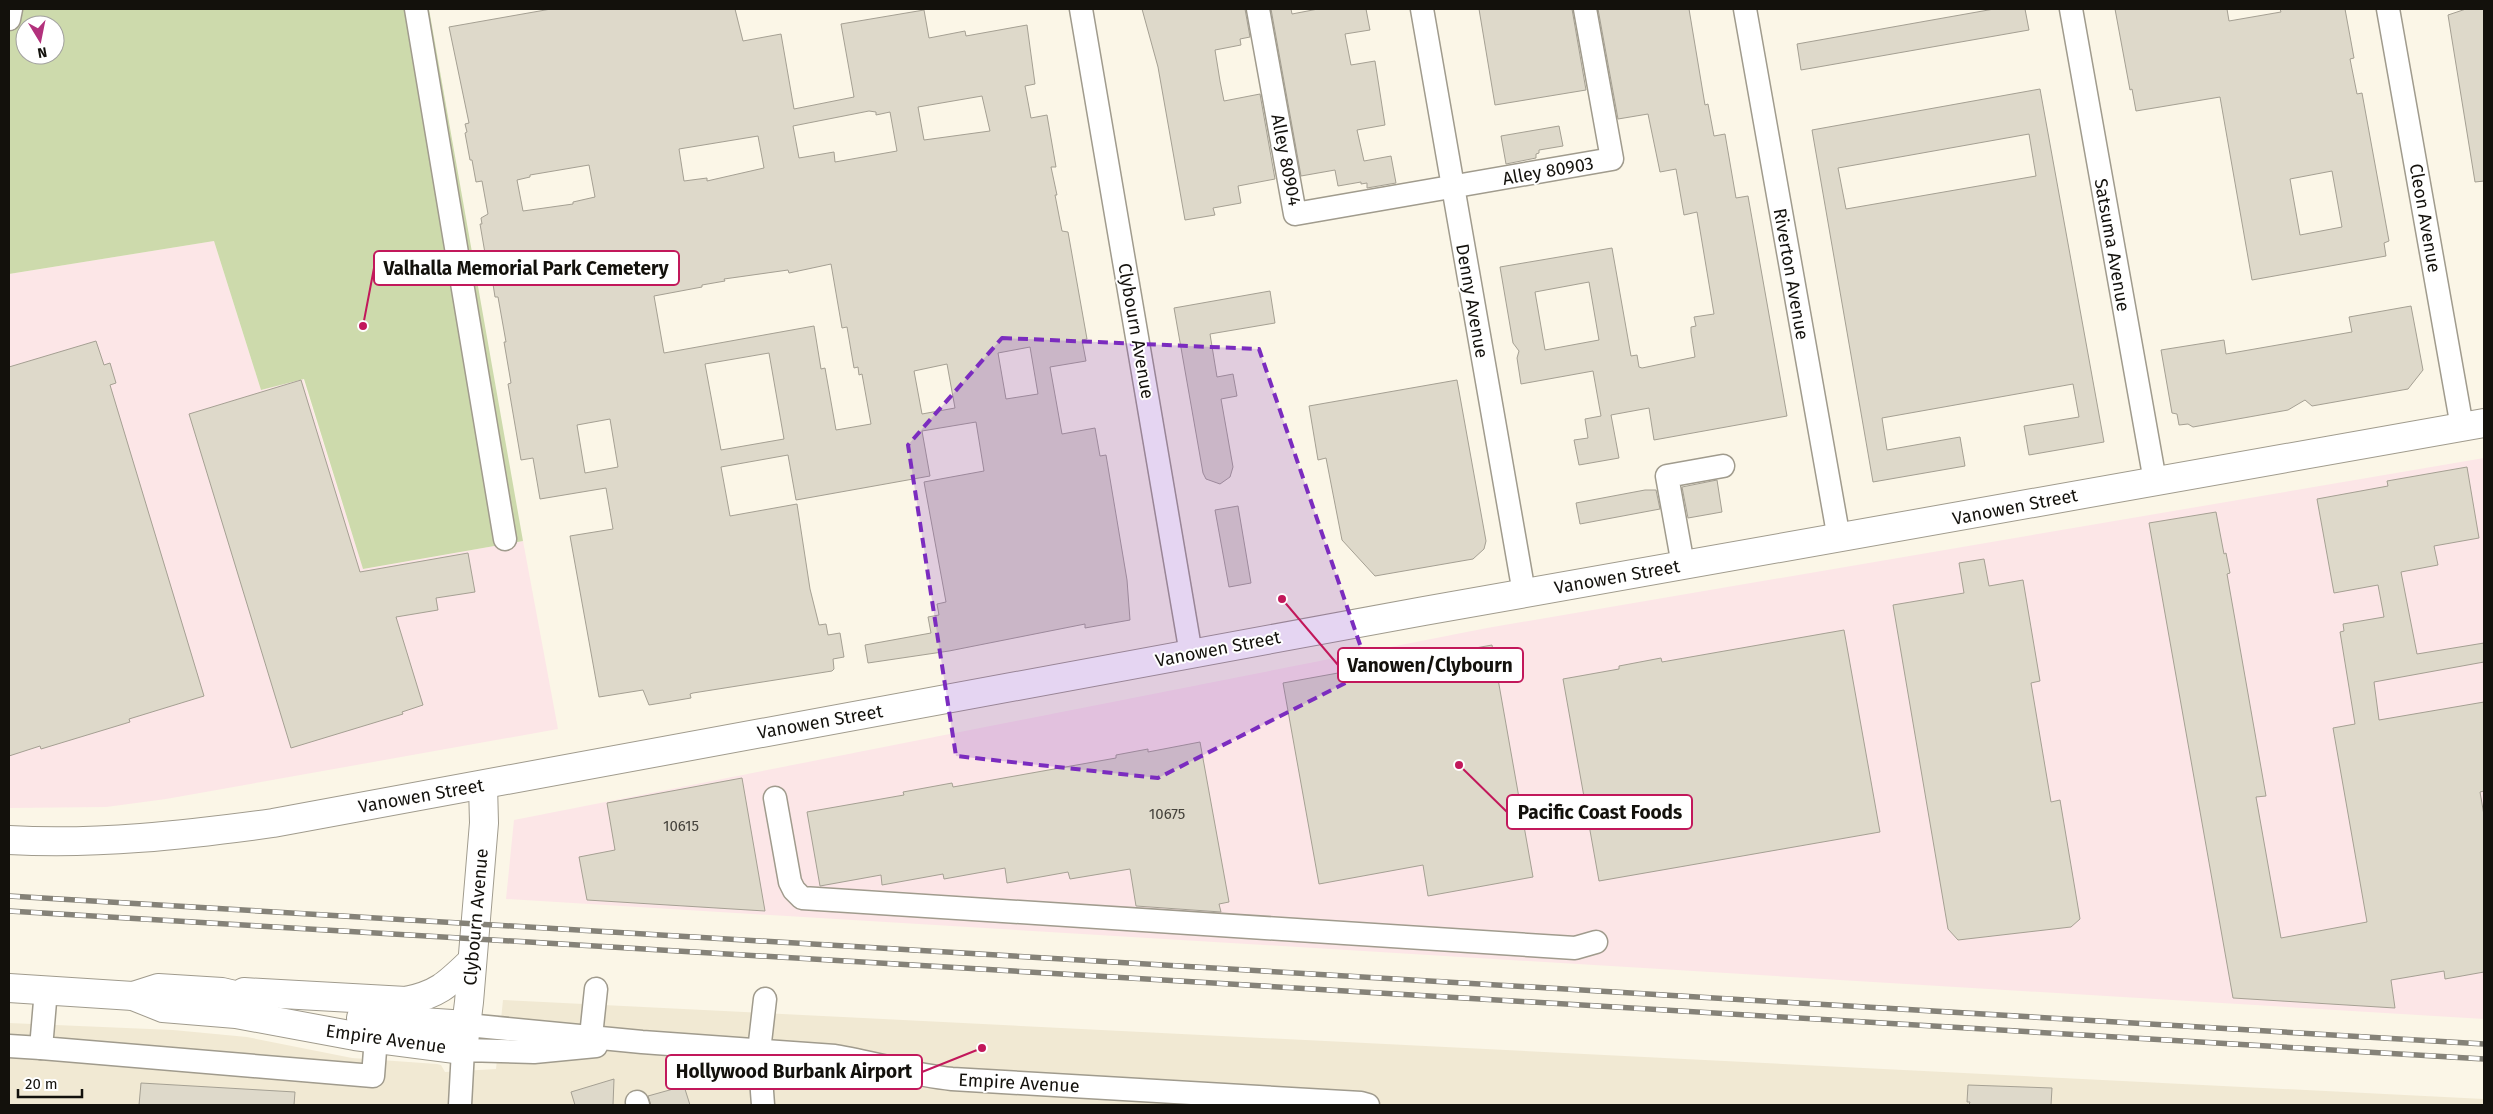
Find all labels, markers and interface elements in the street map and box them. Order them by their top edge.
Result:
north arrow [15,15,65,65]
text: N [36,43,48,61]
street label: Alley 80904 [1266,112,1306,208]
street label: Alley 80903 [1501,152,1595,190]
street label: Cleon Avenue [2405,162,2445,274]
street label: Satsuma Avenue [2089,177,2135,313]
street label: Riverton Avenue [1769,206,1813,342]
street label: Denny Avenue [1451,242,1493,360]
callout: Valhalla Memorial Park Cemetery [374,251,679,285]
text: Valhalla Memorial Park Cemetery [382,257,669,280]
street label: Clybourn Avenue [1113,261,1159,401]
street label: Vanowen Street [1951,484,2080,530]
street label: Vanowen Street [1553,555,1682,599]
street label: Vanowen Street [1154,626,1283,672]
callout: Vanowen/Clybourn [1338,648,1523,682]
text: Vanowen/Clybourn [1346,654,1513,677]
street label: Vanowen Street [756,700,885,744]
street label: Vanowen Street [357,774,486,818]
callout: Pacific Coast Foods [1507,795,1692,829]
text: Pacific Coast Foods [1518,801,1682,824]
house number: 10675 [1149,805,1185,823]
house number: 10615 [663,817,699,835]
street label: Clybourn Avenue [459,848,493,986]
street label: Empire Avenue [324,1020,448,1058]
callout: Hollywood Burbank Airport [666,1055,922,1089]
text: Hollywood Burbank Airport [676,1060,913,1083]
scale bar [18,1066,81,1098]
street label: Empire Avenue [958,1069,1080,1097]
text: 20 m [25,1075,58,1093]

